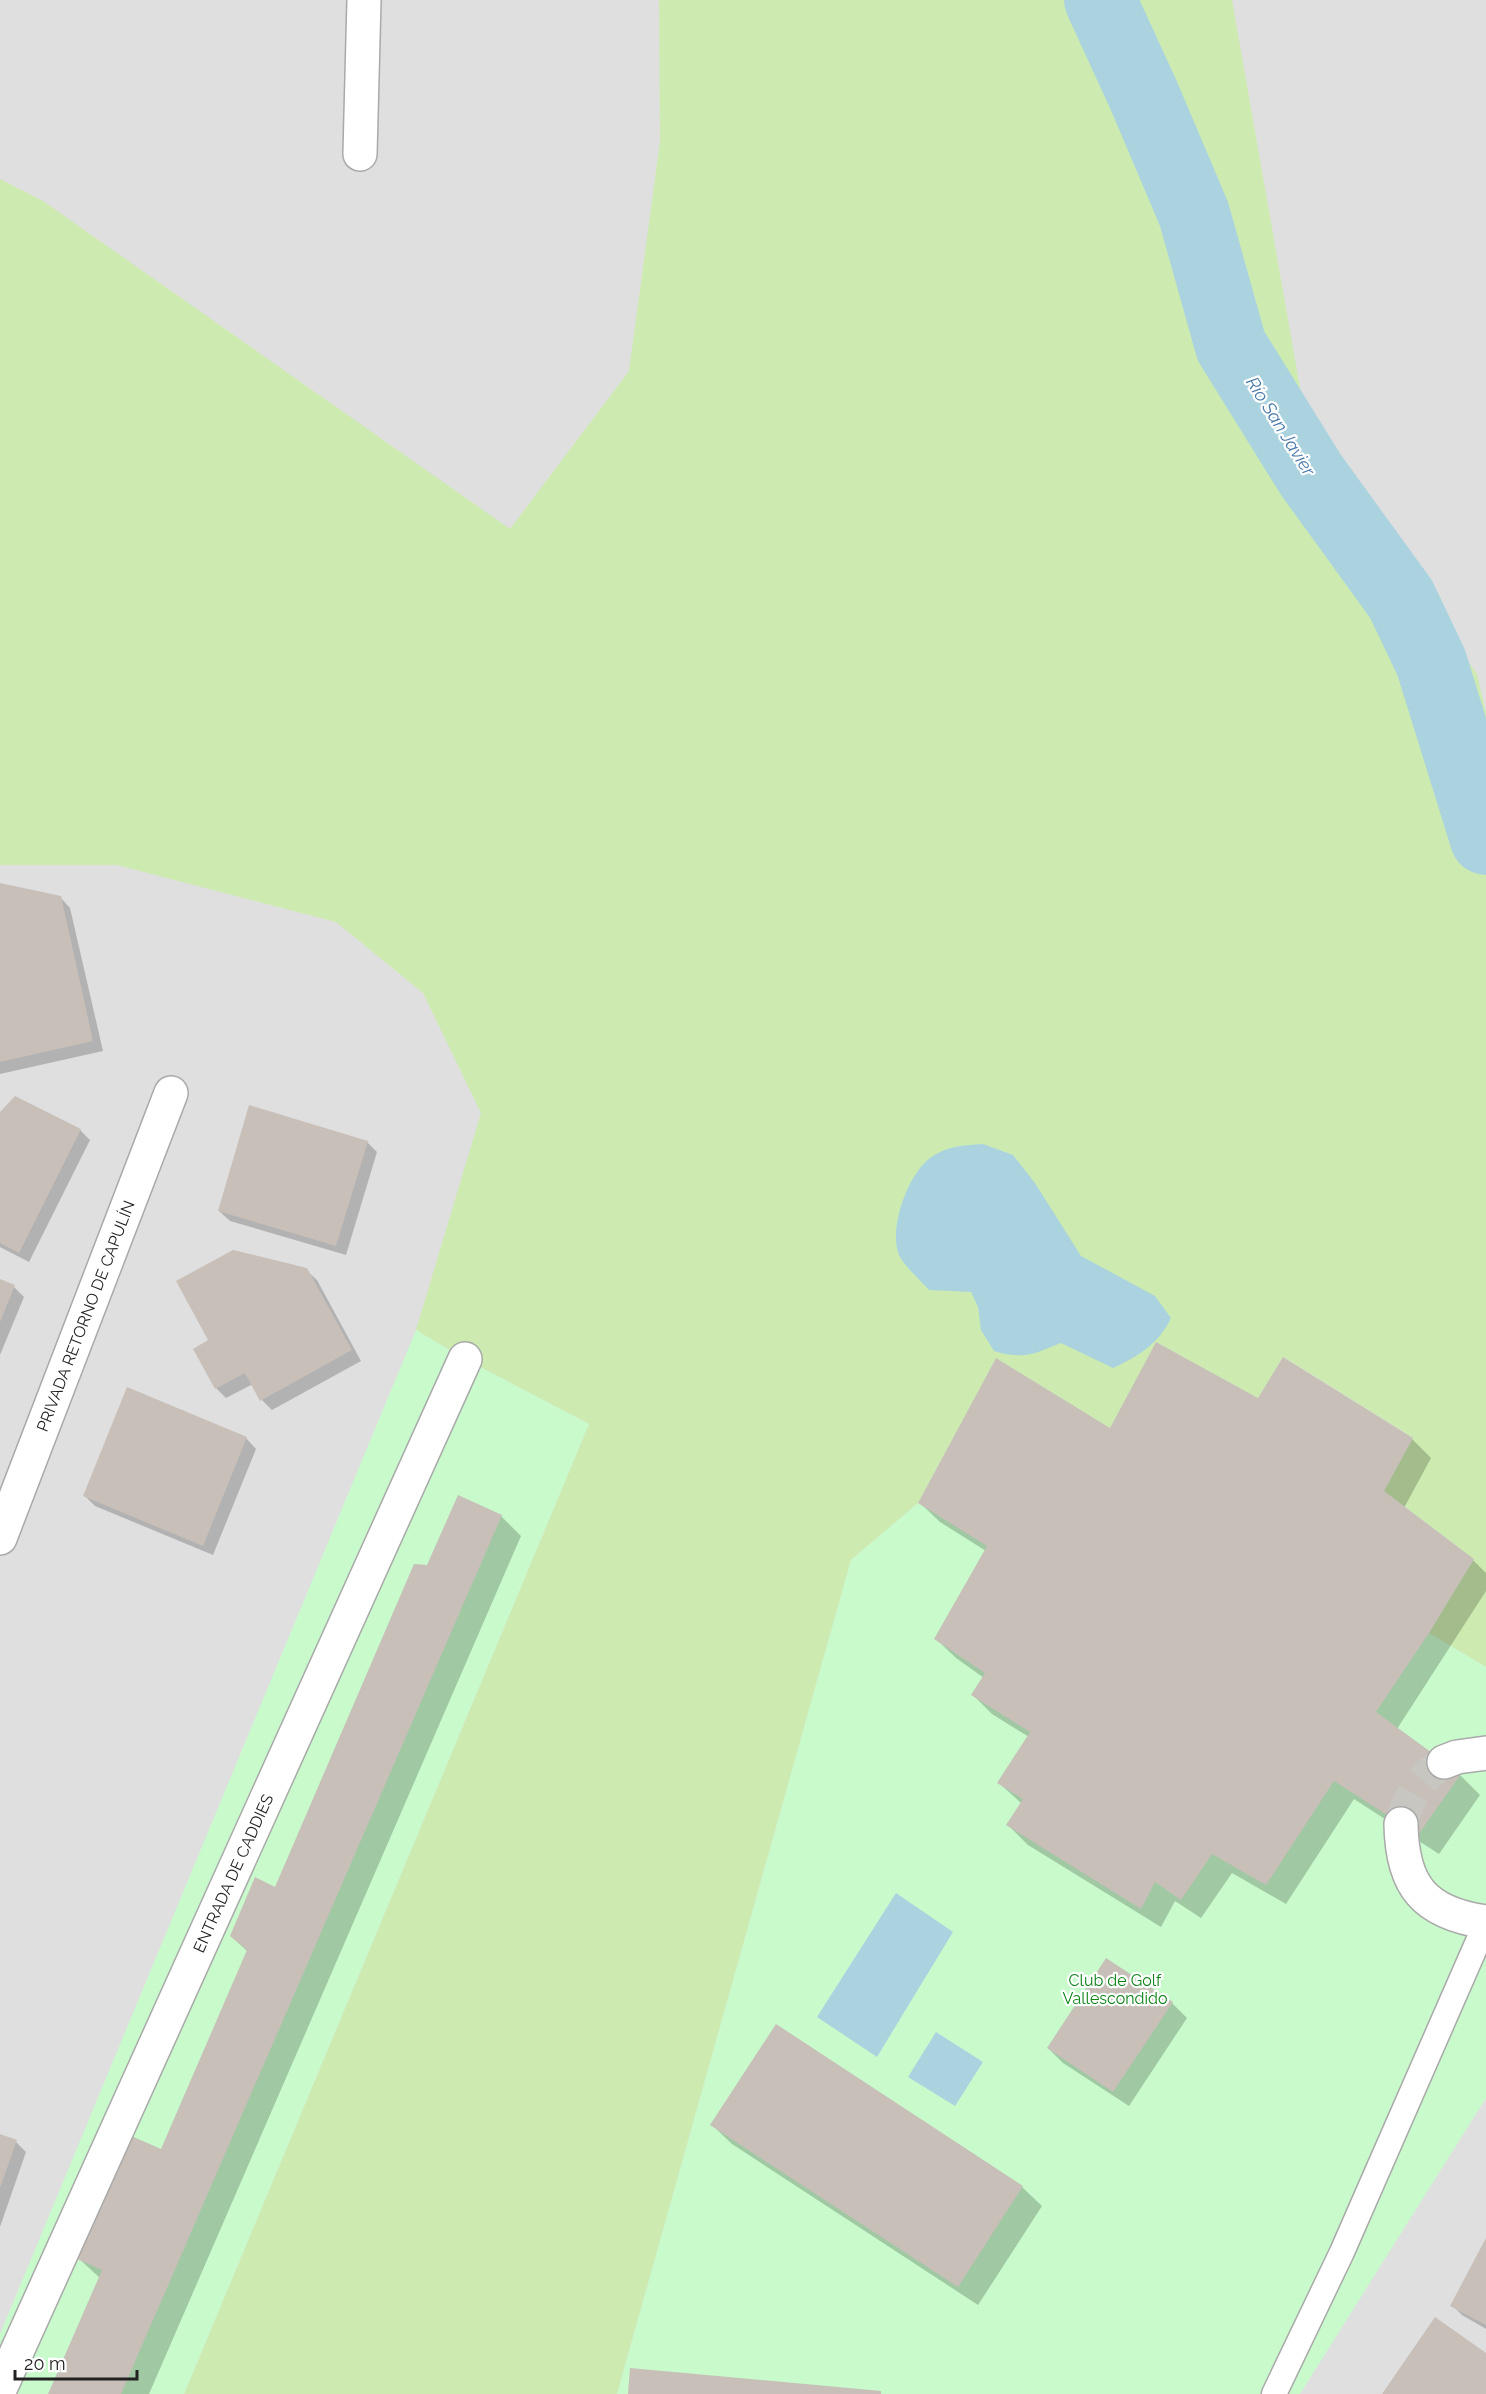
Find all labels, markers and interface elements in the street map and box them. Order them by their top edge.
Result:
water label: Río San Javier [1242,373,1320,480]
street label: PRIVADA RETORNO DE CAPULÍN [32,1198,138,1434]
street label: ENTRADA DE CADDIES [189,1791,277,1955]
park label: Club de Golf Vallescondido [1062,1971,1168,2008]
scale bar [15,2343,136,2381]
text: 20 m [24,2353,66,2374]

